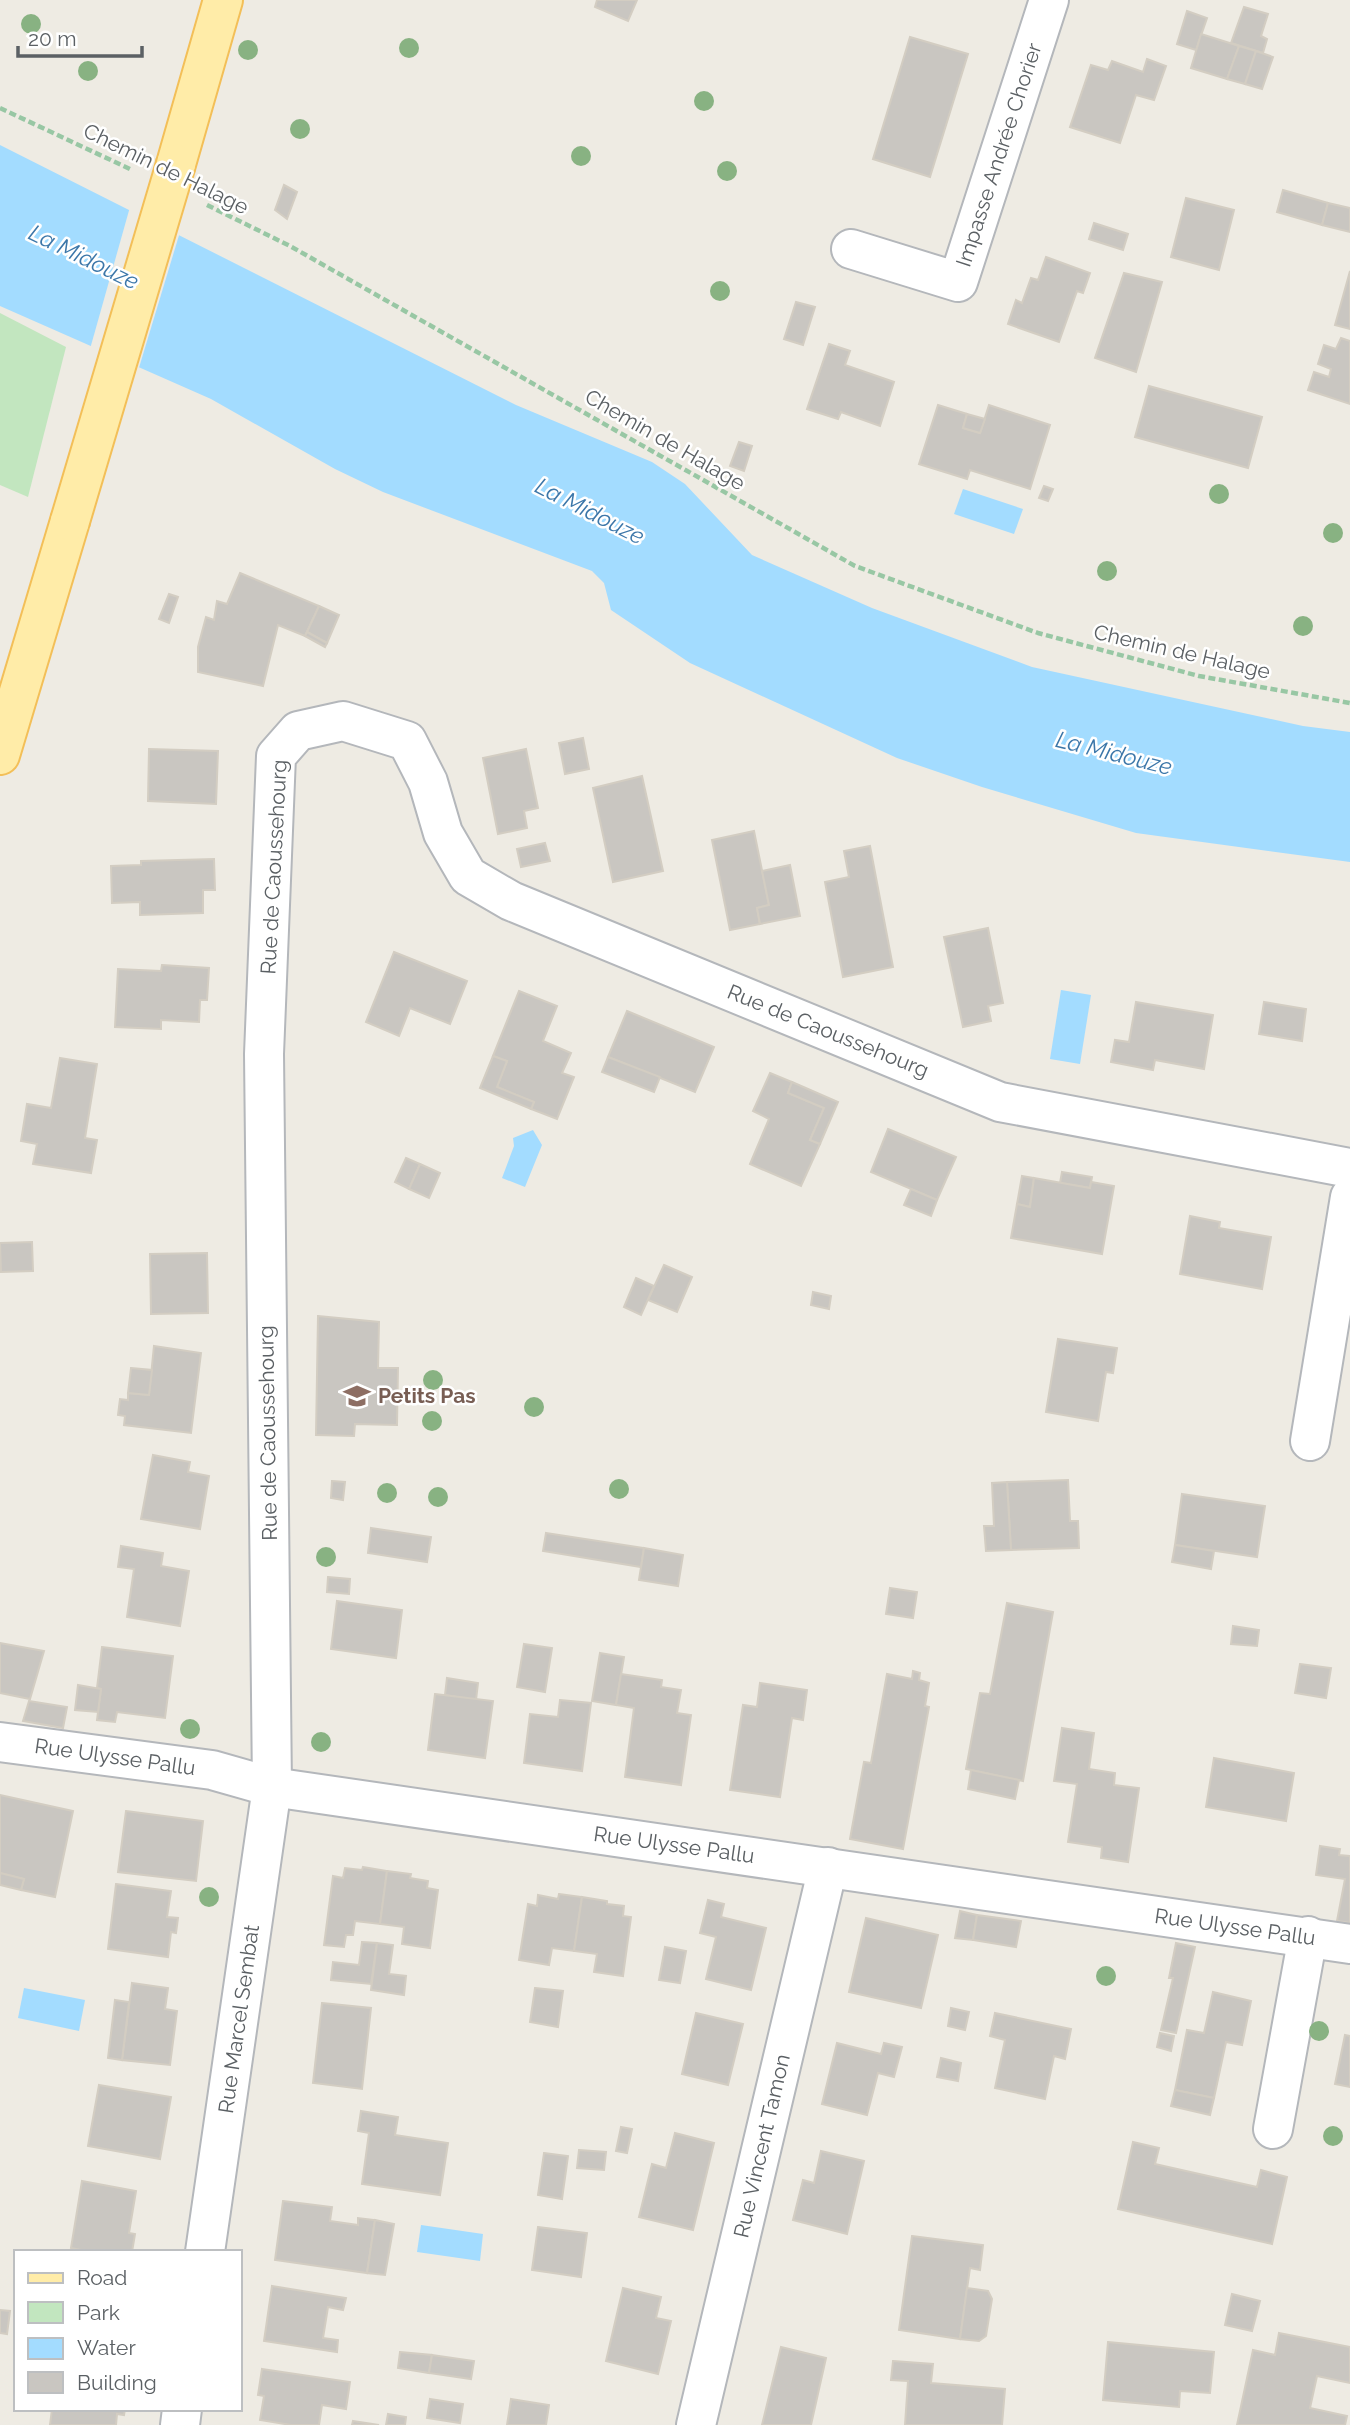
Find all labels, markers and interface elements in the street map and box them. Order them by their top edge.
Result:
scale bar [18,14,142,58]
text: 20 m [28,26,76,51]
street label: Impasse Andrée Chorier [951,39,1047,270]
street label: Chemin de Halage [80,118,253,219]
water label: La Midouze [25,218,144,295]
street label: Chemin de Halage [581,384,750,496]
water label: La Midouze [531,472,649,550]
street label: Chemin de Halage [1091,619,1273,684]
water label: La Midouze [1053,725,1175,780]
street label: Rue de Caoussehourg [255,759,292,975]
street label: Rue de Caoussehourg [724,979,933,1082]
street label: Rue de Caoussehourg [253,1325,282,1541]
school or university icon: Petits Pas [342,1381,372,1411]
place label: Petits Pas [378,1383,476,1408]
street label: Rue Ulysse Pallu [33,1733,197,1780]
street label: Rue Ulysse Pallu [592,1821,756,1868]
street label: Rue Ulysse Pallu [1153,1903,1317,1950]
street label: Rue Marcel Sembat [213,1923,264,2115]
street label: Rue Vincent Tamon [728,2052,795,2240]
legend [14,2250,242,2411]
text: Road [77,2265,127,2290]
text: Park [77,2300,120,2325]
text: Water [77,2335,136,2360]
text: Building [77,2370,157,2395]

